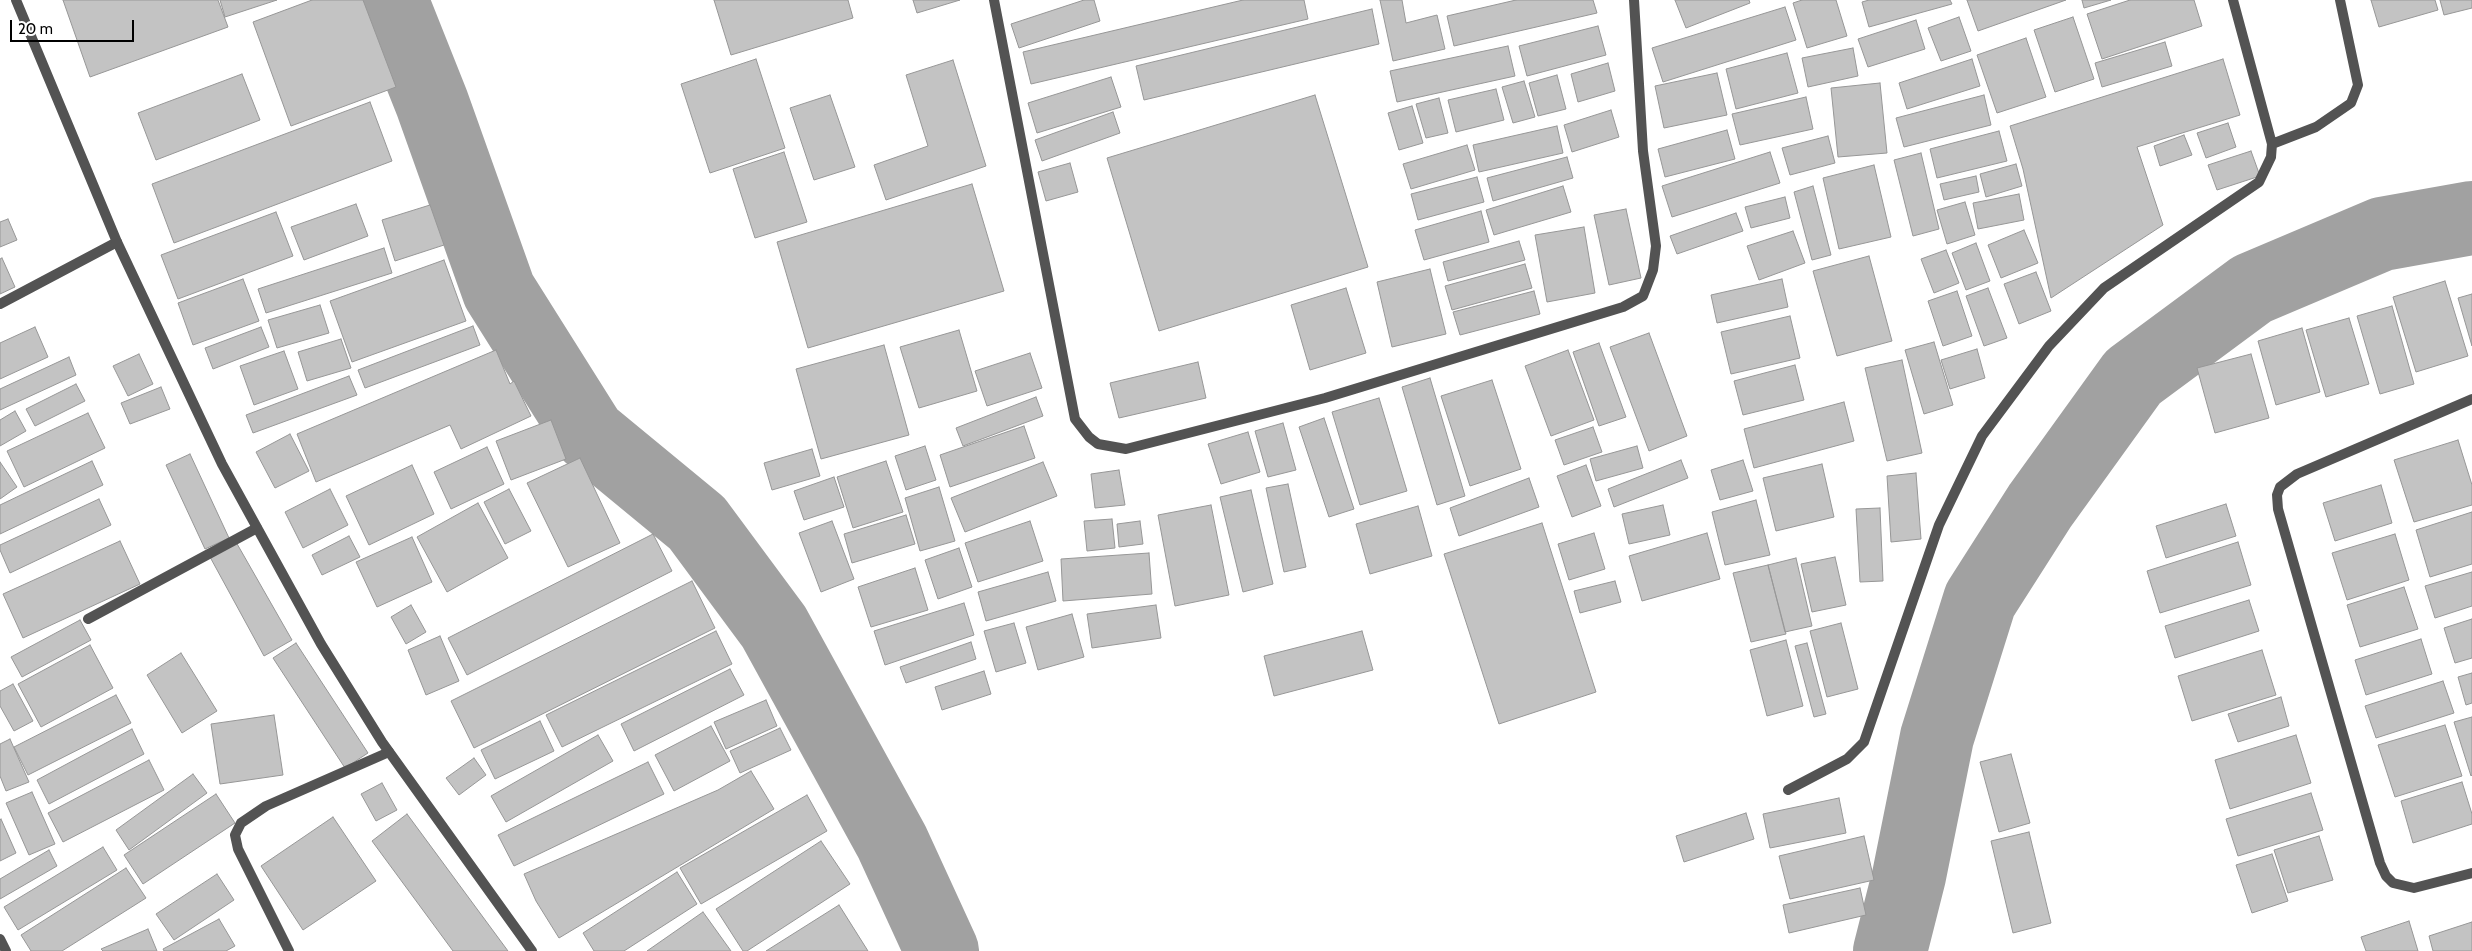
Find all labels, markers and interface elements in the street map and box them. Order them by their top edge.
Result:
scale bar [12,10,136,42]
text: 20 m [18,20,53,38]

